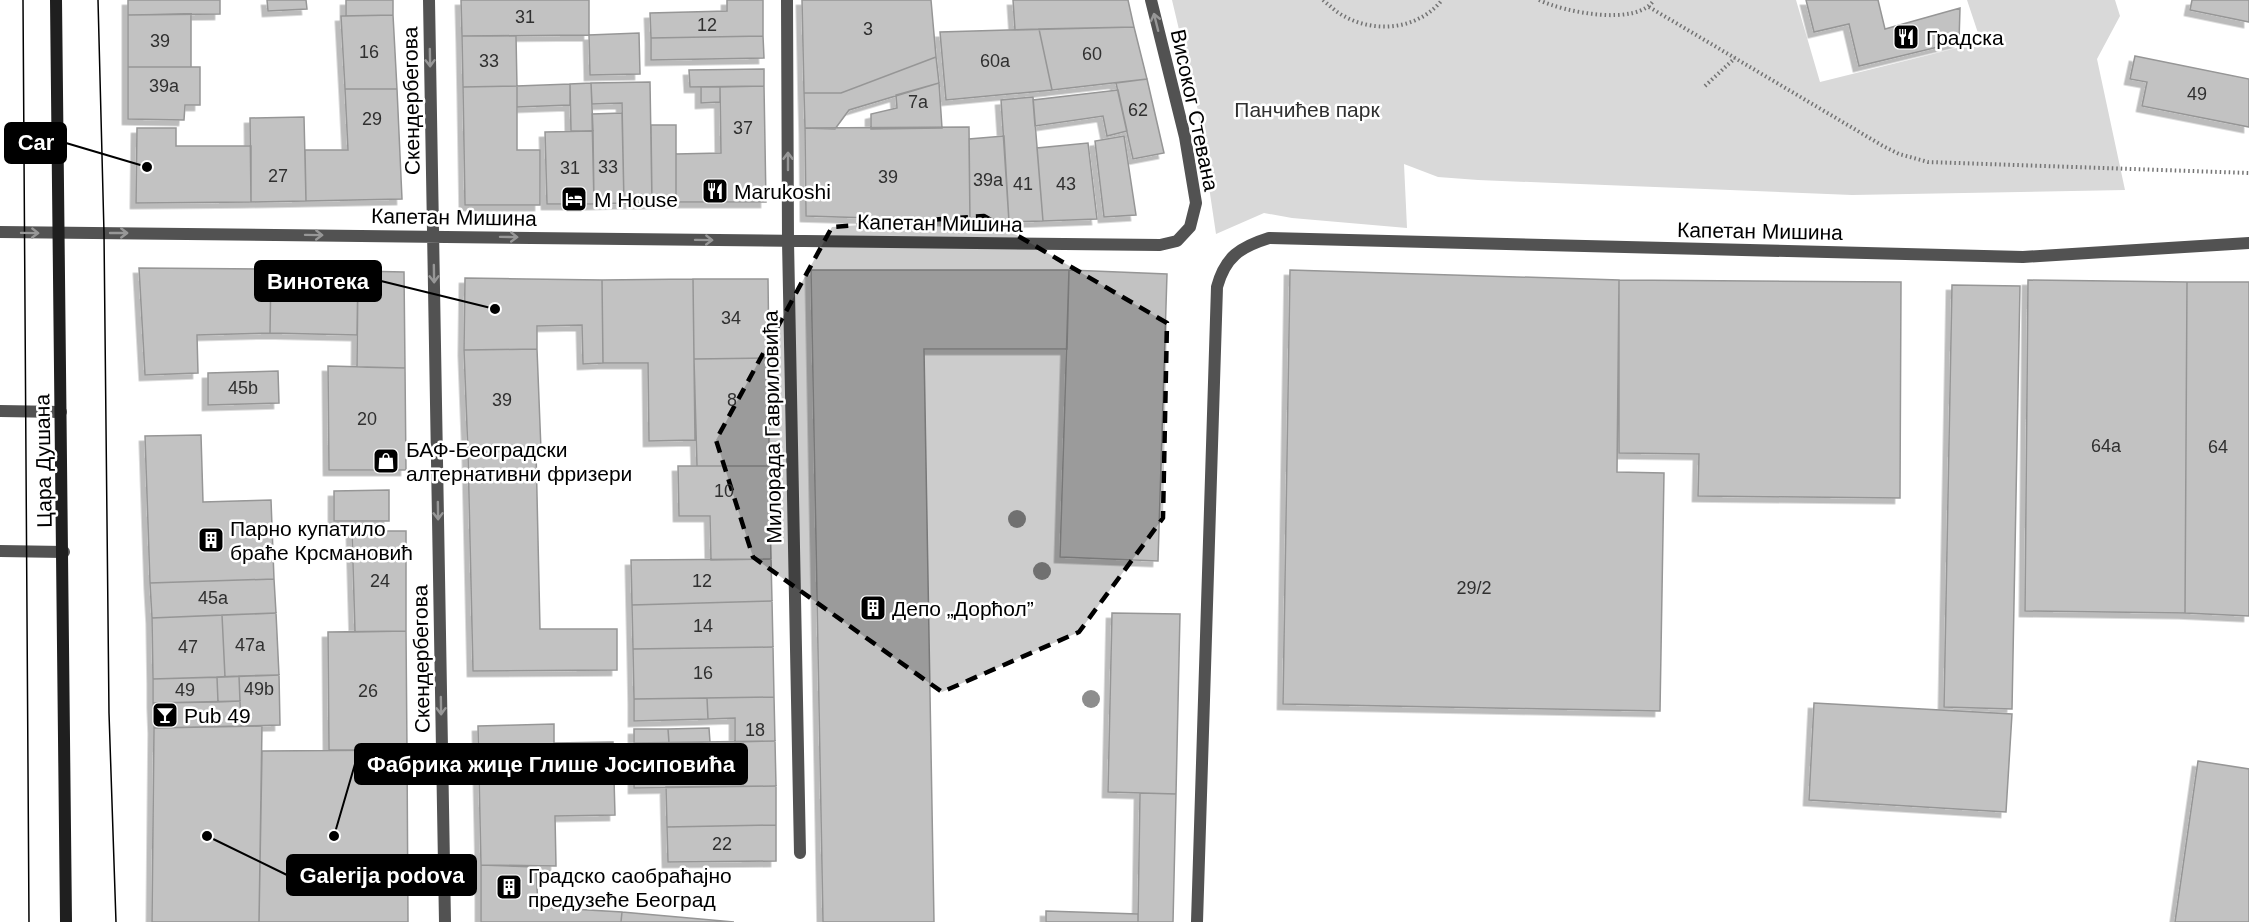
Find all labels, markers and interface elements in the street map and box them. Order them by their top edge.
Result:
house number: 31 [515,7,535,27]
one-way arrow [1150,12,1162,31]
house number: 12 [697,15,717,35]
house number: 3 [863,19,873,39]
restaurant icon: Градска [1891,22,1921,52]
street label: Скендербегова [398,26,424,175]
place label: Градска [1926,26,2004,49]
street label: Високог Стевана [1167,27,1223,193]
house number: 39 [150,31,170,51]
house number: 16 [359,42,379,62]
house number: 60 [1082,44,1102,64]
one-way arrow [424,48,436,68]
house number: 33 [479,51,499,71]
house number: 60a [980,51,1011,71]
house number: 39a [149,76,180,96]
house number: 49 [2187,84,2207,104]
house number: 7a [908,92,929,112]
park label: Панчићев парк [1234,98,1380,121]
house number: 62 [1128,100,1148,120]
house number: 29 [362,109,382,129]
house number: 37 [733,118,753,138]
callout: Car [5,123,66,163]
text: Car [18,130,55,155]
one-way arrow [782,152,794,172]
house number: 33 [598,157,618,177]
house number: 31 [560,158,580,178]
house number: 27 [268,166,288,186]
house number: 39 [878,167,898,187]
house number: 39a [973,170,1004,190]
house number: 41 [1013,174,1033,194]
house number: 43 [1056,174,1076,194]
restaurant icon: Marukoshi [700,176,730,206]
place label: Marukoshi [734,180,831,203]
hotel icon: M House [559,184,589,214]
place label: M House [594,188,678,211]
street label: Капетан Мишина [371,204,537,230]
street label: Капетан Мишина [857,210,1023,236]
street label: Капетан Мишина [1677,218,1843,244]
one-way arrow [20,227,40,238]
one-way arrow [108,227,128,239]
one-way arrow [303,229,323,241]
one-way arrow [498,232,518,243]
one-way arrow [693,234,713,246]
callout: Винотека [255,261,381,301]
one-way arrow [428,264,440,284]
text: Винотека [267,269,370,294]
house number: 34 [721,308,741,328]
street label: Милорада Гавриловића [758,310,786,544]
house number: 45b [228,378,258,398]
house number: 39 [492,390,512,410]
house number: 8 [727,390,737,410]
street label: Цара Душана [30,394,56,528]
house number: 20 [357,409,377,429]
house number: 64a [2091,436,2122,456]
house number: 64 [2208,437,2228,457]
place label: БАФ-Београдски алтернативни фризери [406,438,632,485]
shop icon: БАФ-Београдски алтернативни фризери [371,446,401,476]
house number: 10 [714,481,734,501]
one-way arrow [432,501,444,521]
place label: Парно купатило браће Крсмановић [230,517,413,564]
building icon: Парно купатило браће Крсмановић [196,525,226,555]
house number: 24 [370,571,390,591]
house number: 12 [692,571,712,591]
house number: 29/2 [1456,578,1492,598]
street label: Скендербегова [408,584,434,733]
house number: 45a [198,588,229,608]
building icon: Депо „Дорћол” [858,593,888,623]
place label: Депо „Дорћол” [892,597,1034,620]
house number: 14 [693,616,713,636]
house number: 47a [235,635,266,655]
house number: 47 [178,637,198,657]
house number: 16 [693,663,713,683]
house number: 49b [244,679,274,699]
house number: 49 [175,680,195,700]
house number: 26 [358,681,378,701]
one-way arrow [435,696,447,716]
bar icon: Pub 49 [150,700,180,730]
place label: Pub 49 [184,704,251,727]
house number: 18 [745,720,765,740]
callout: Фабрика жице Глише Јосиповића [355,744,747,784]
text: Фабрика жице Глише Јосиповића [367,752,736,777]
house number: 22 [712,834,732,854]
callout: Galerija podova [287,855,476,895]
text: Galerija podova [299,863,465,888]
place label: Градско саобраћајно предузеће Београд [528,864,732,911]
building icon: Градско саобраћајно предузеће Београд [494,872,524,902]

